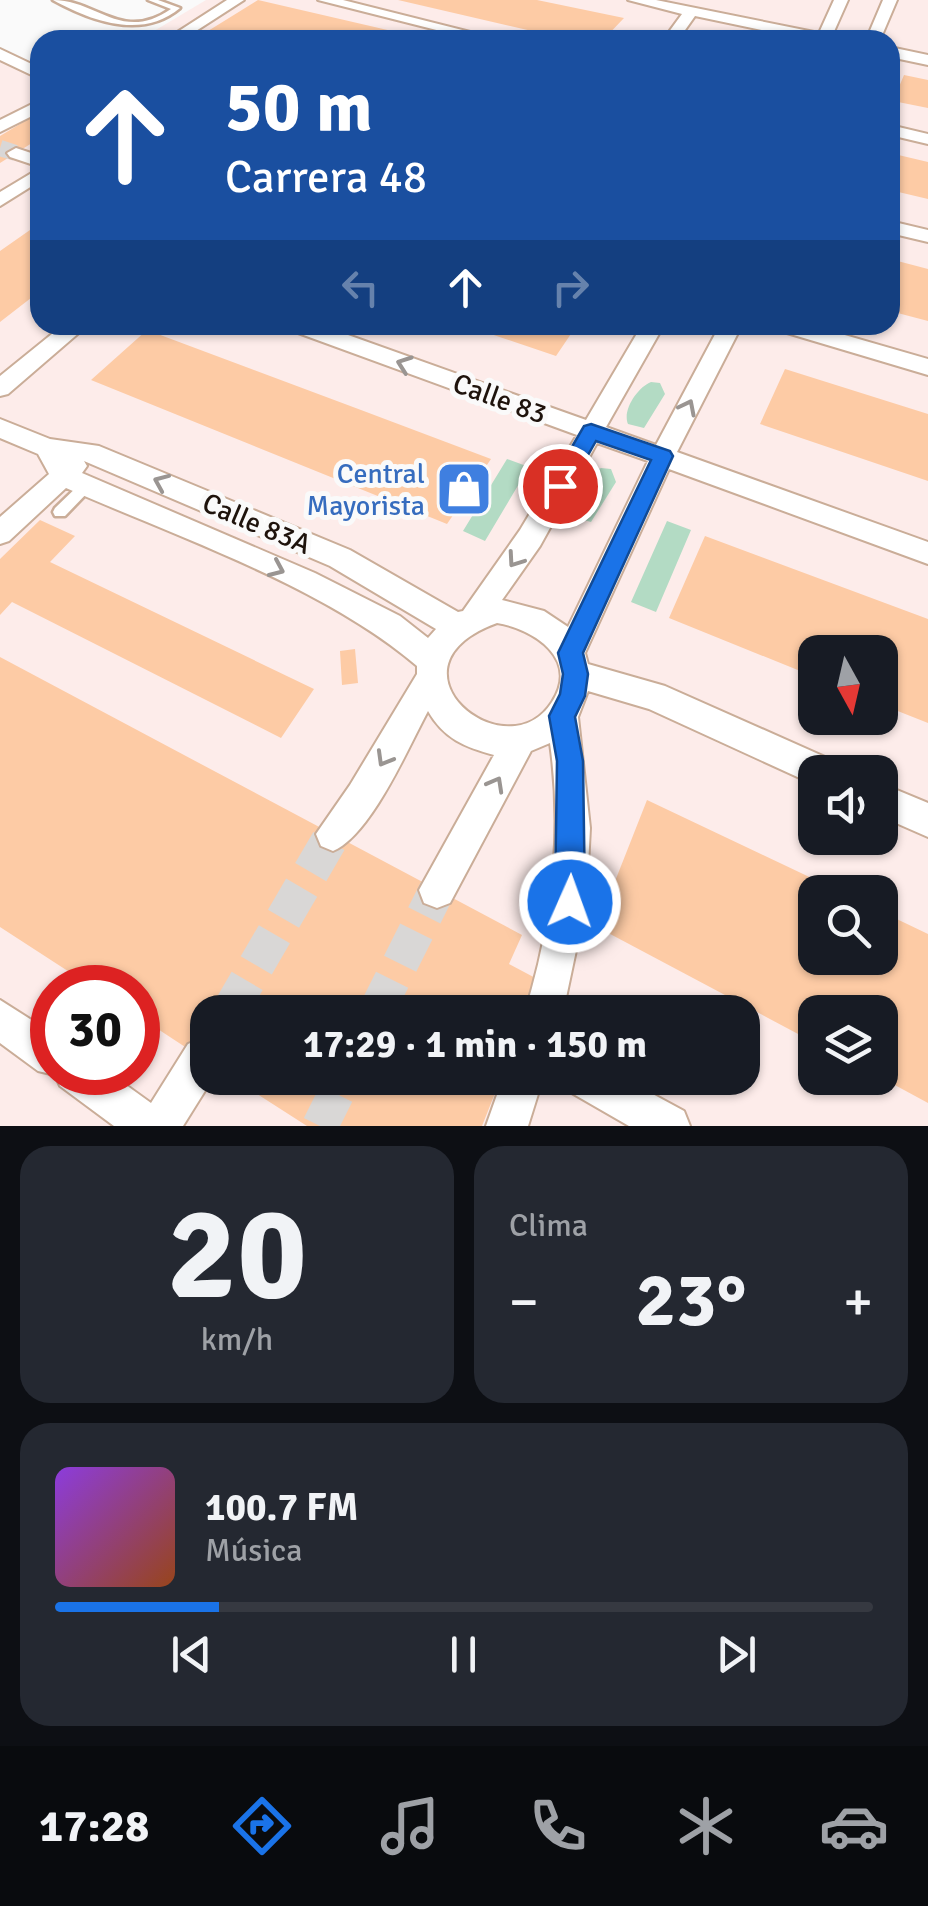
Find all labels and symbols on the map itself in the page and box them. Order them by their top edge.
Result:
one-way arrow [397,355,414,376]
street label: Calle 83 [448,366,551,432]
one-way arrow [676,400,695,418]
pin [518,444,603,529]
place label: Central Mayorista [307,457,425,523]
shop icon: Central Mayorista [434,459,494,519]
one-way arrow [153,474,171,494]
street label: Calle 83A [197,486,316,562]
one-way arrow [509,548,527,567]
one-way arrow [267,557,285,577]
north arrow [798,635,898,735]
one-way arrow [377,748,396,766]
one-way arrow [483,777,503,795]
position arrow [518,850,622,954]
speed limit sign: 30 [30,965,160,1095]

